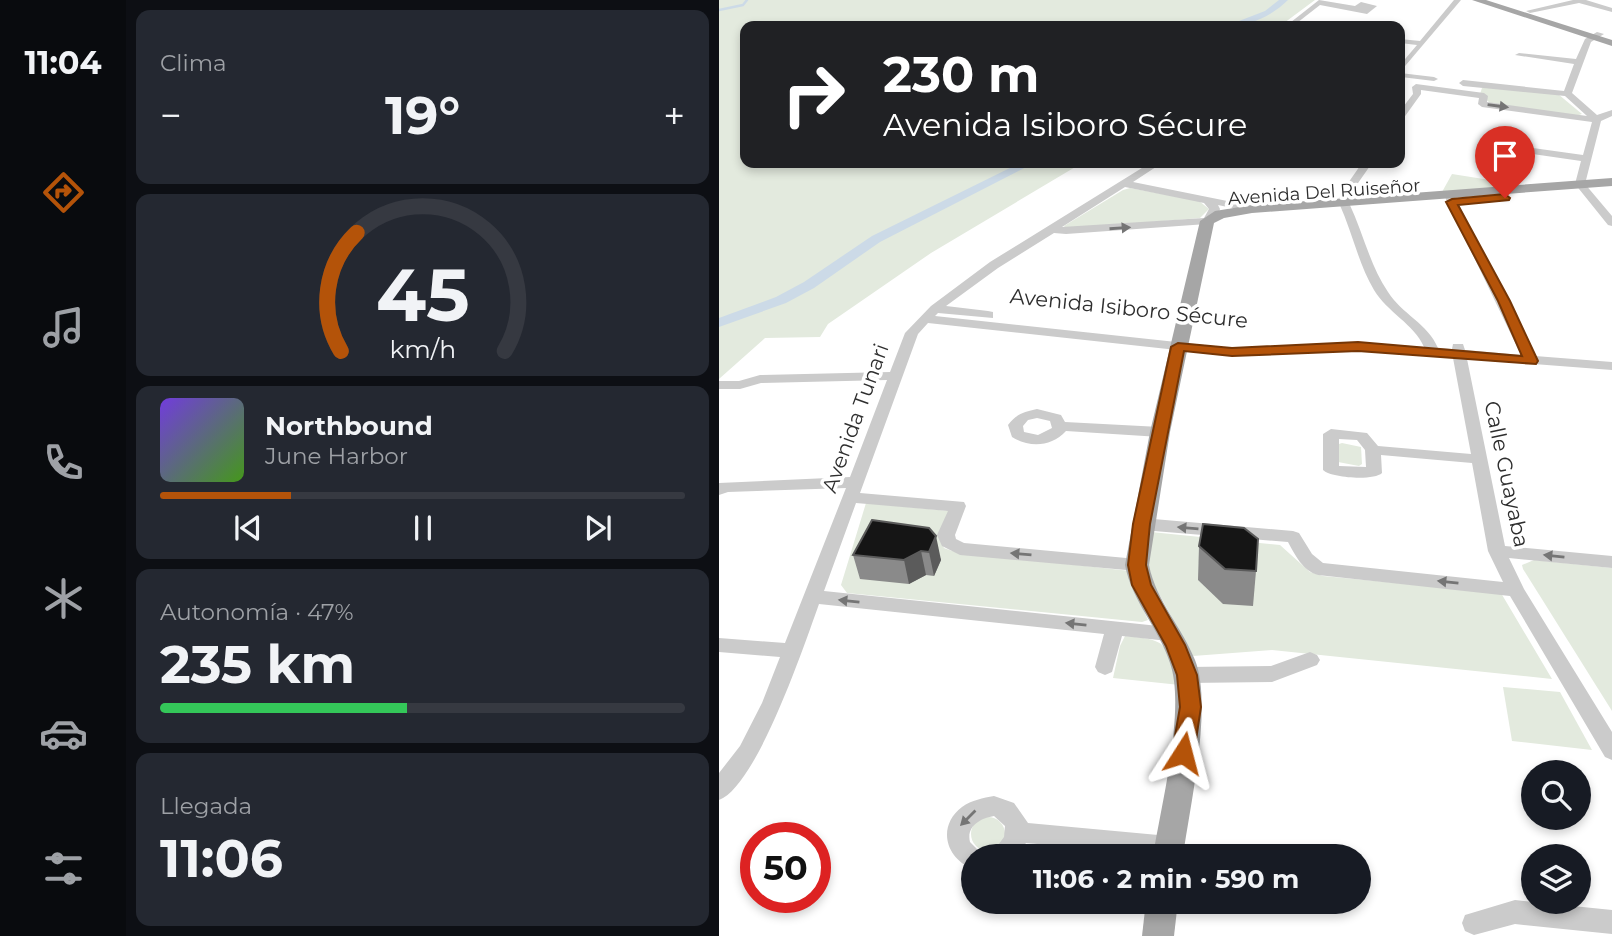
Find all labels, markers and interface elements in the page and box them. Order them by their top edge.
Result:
text: 11:04 [24,43,102,82]
text: 230 m [883,45,1039,104]
text: Clima [160,49,227,77]
icon: right [768,49,859,140]
text: 19° [385,84,460,147]
text: − [160,92,182,139]
text: + [663,92,685,139]
one-way arrow [1488,101,1510,112]
text: Avenida Isiboro Sécure [883,105,1247,144]
pin [1475,126,1535,198]
icon: arrive [1486,137,1524,175]
icon: directions [39,168,88,217]
street label: Avenida Del Ruiseñor [1227,174,1421,210]
one-way arrow [1109,222,1131,233]
text: 45 [376,251,469,339]
street label: Avenida Isiboro Sécure [1009,283,1249,333]
icon: music [39,303,88,352]
text: km/h [389,333,456,363]
street label: Avenida Tunari [816,340,894,496]
street label: Calle Guayaba [1479,399,1535,549]
text: Northbound [265,410,433,442]
icon: phone [39,438,88,487]
text: June Harbor [265,442,408,470]
icon: previous [229,509,267,547]
icon: pause [404,509,442,547]
icon: next [579,509,617,547]
one-way arrow [1177,522,1199,533]
one-way arrow [1009,549,1031,560]
one-way arrow [1543,551,1565,562]
icon: climate [39,574,88,623]
one-way arrow [1437,577,1459,588]
one-way arrow [838,595,860,606]
text: Autonomía · 47% [160,598,354,626]
one-way arrow [1064,618,1086,629]
text: 235 km [160,633,355,696]
icon: car [39,709,88,758]
position arrow [1146,716,1220,790]
map controls [1521,760,1591,914]
button: search [1521,760,1591,830]
text: Llegada [160,792,252,820]
one-way arrow [959,809,976,826]
speed limit sign: 50 [740,822,831,913]
text: 11:06 [160,827,283,890]
icon: filters [39,844,88,893]
button: layers [1521,844,1591,914]
text: 11:06 · 2 min · 590 m [1033,863,1299,895]

